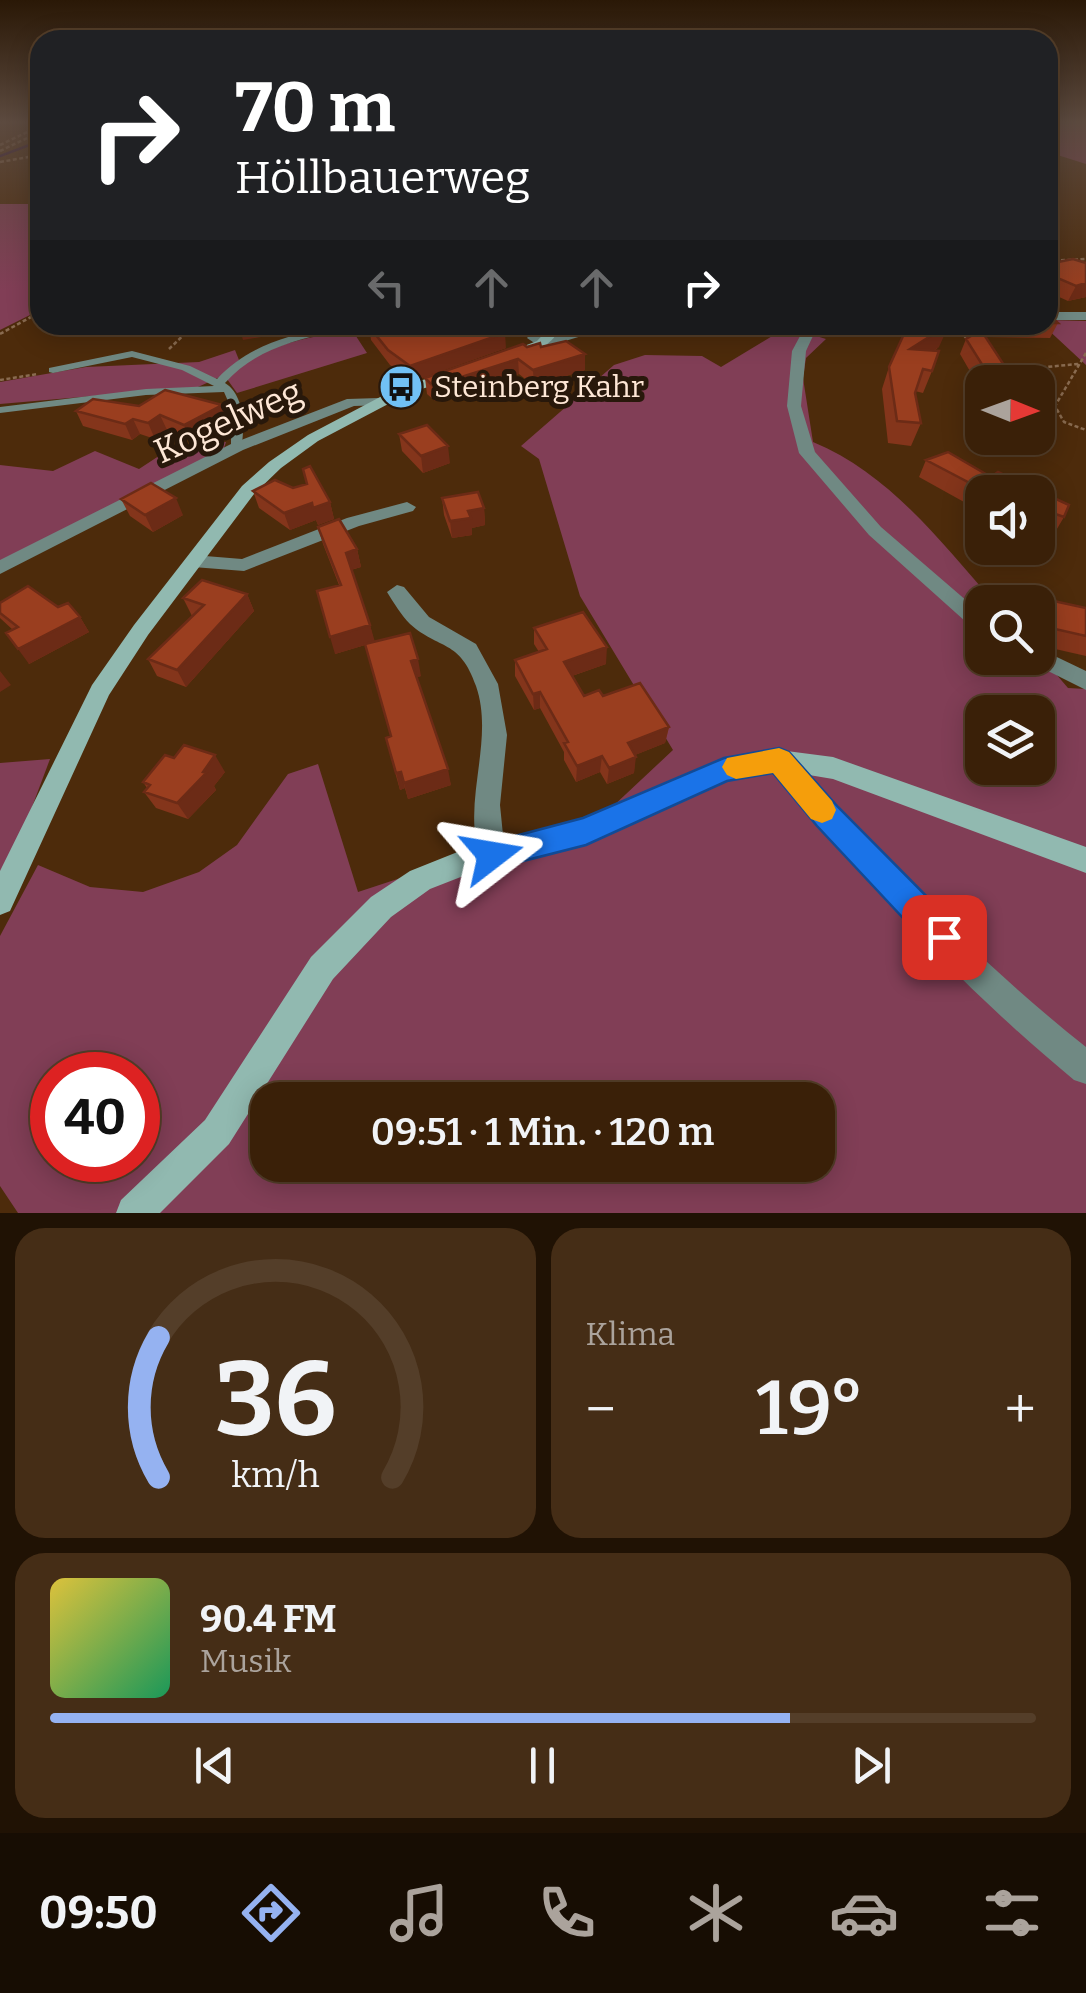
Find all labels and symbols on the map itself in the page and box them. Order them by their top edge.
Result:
bus stop icon: Steinberg Kahr [378,364,424,410]
north arrow [965,365,1055,455]
place label: Steinberg Kahr [434,369,644,405]
street label: Kogelweg [148,370,308,472]
position arrow [440,803,544,907]
pin [902,895,987,980]
speed limit sign: 40 [30,1052,160,1182]

